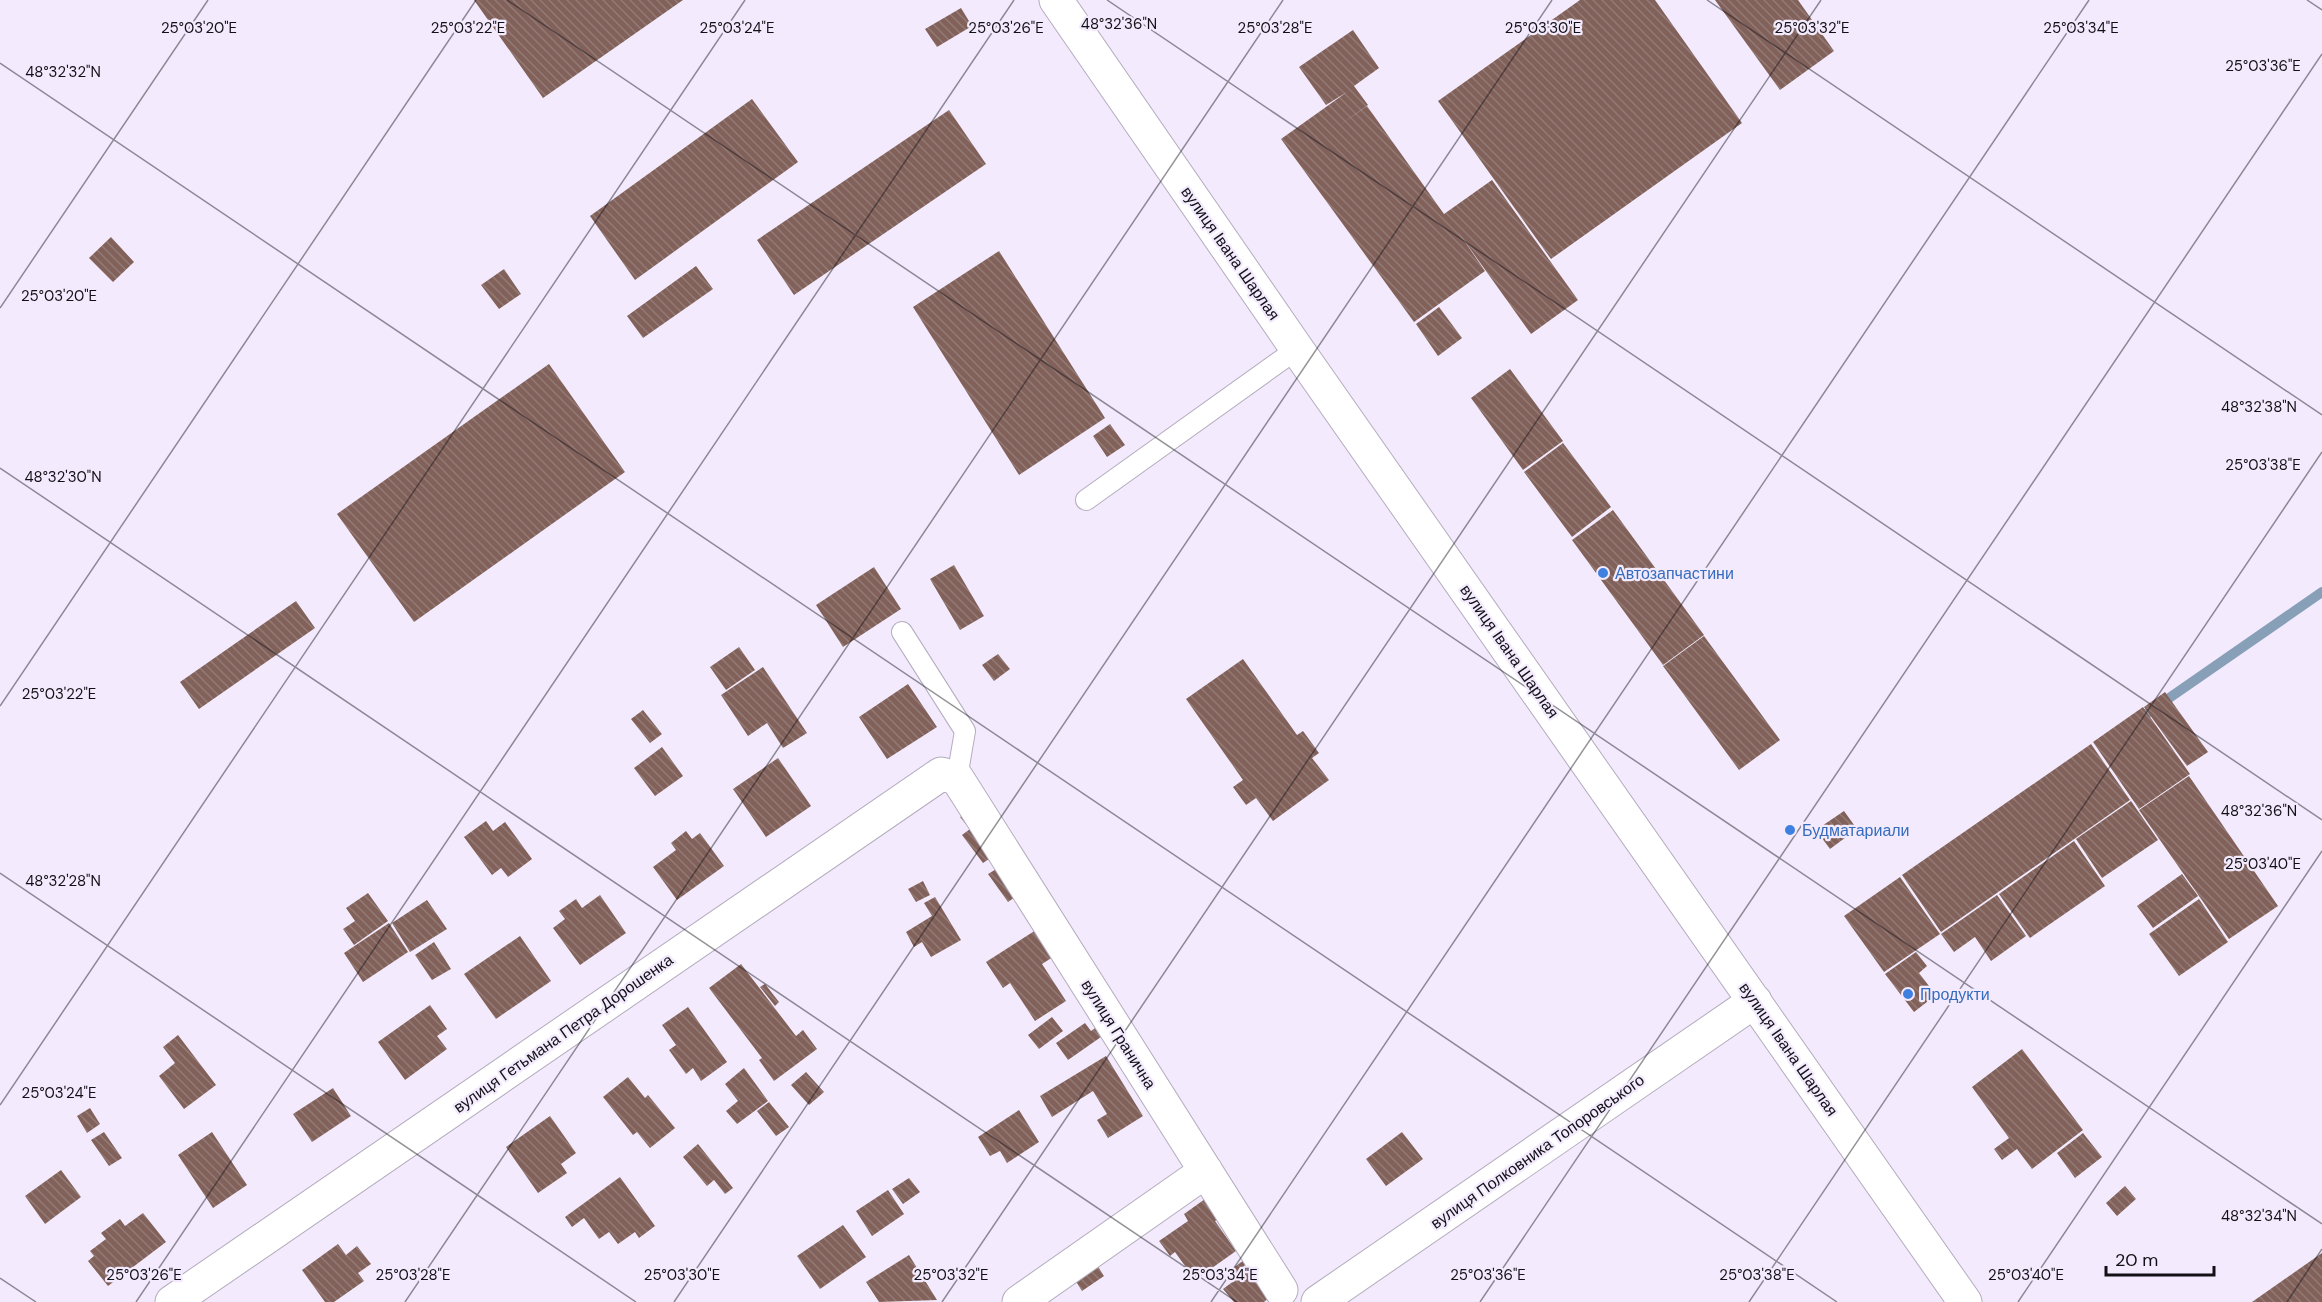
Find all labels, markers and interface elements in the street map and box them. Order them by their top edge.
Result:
text: 48°32'36"N [1081,14,1157,34]
text: 25°03'20"E [161,18,237,38]
text: 25°03'22"E [431,18,505,38]
text: 25°03'24"E [700,18,774,38]
text: 25°03'26"E [968,18,1044,38]
text: 25°03'28"E [1238,18,1312,38]
text: 25°03'30"E [1505,18,1581,38]
text: 25°03'32"E [1775,18,1849,38]
text: 25°03'34"E [2043,18,2119,38]
text: 25°03'36"E [2225,56,2301,76]
text: 48°32'32"N [25,62,101,82]
street label: вулиця Івана Шарлая [1176,182,1285,324]
text: 25°03'20"E [21,286,97,306]
text: 48°32'38"N [2221,397,2297,417]
text: 25°03'38"E [2225,455,2301,475]
text: 48°32'30"N [24,467,102,487]
place label: Автозапчастини [1615,563,1734,584]
marker: Автозапчастини [1596,566,1610,580]
street label: вулиця Івана Шарлая [1455,580,1564,722]
text: 25°03'22"E [22,684,96,704]
text: 48°32'36"N [2221,801,2297,821]
place label: Будматариали [1802,820,1910,841]
marker: Будматариали [1783,823,1797,837]
text: 25°03'40"E [2225,854,2301,874]
text: 48°32'28"N [25,871,101,891]
street label: вулиця Гетьмана Петра Дорошенка [449,949,677,1118]
street label: вулиця Гранична [1076,975,1161,1093]
street label: вулиця Івана Шарлая [1734,978,1843,1120]
place label: Продукти [1920,984,1990,1005]
marker: Продукти [1901,987,1915,1001]
street label: вулиця Полковника Топоровського [1426,1069,1648,1234]
text: 25°03'24"E [22,1083,96,1103]
text: 48°32'34"N [2221,1206,2297,1226]
scale bar [2106,1239,2214,1277]
text: 20 m [2115,1248,2158,1272]
text: 25°03'26"E [106,1265,182,1285]
text: 25°03'28"E [376,1265,450,1285]
text: 25°03'30"E [644,1265,720,1285]
text: 25°03'32"E [914,1265,988,1285]
text: 25°03'34"E [1182,1265,1258,1285]
text: 25°03'36"E [1450,1265,1526,1285]
text: 25°03'38"E [1719,1265,1795,1285]
text: 25°03'40"E [1988,1265,2064,1285]

